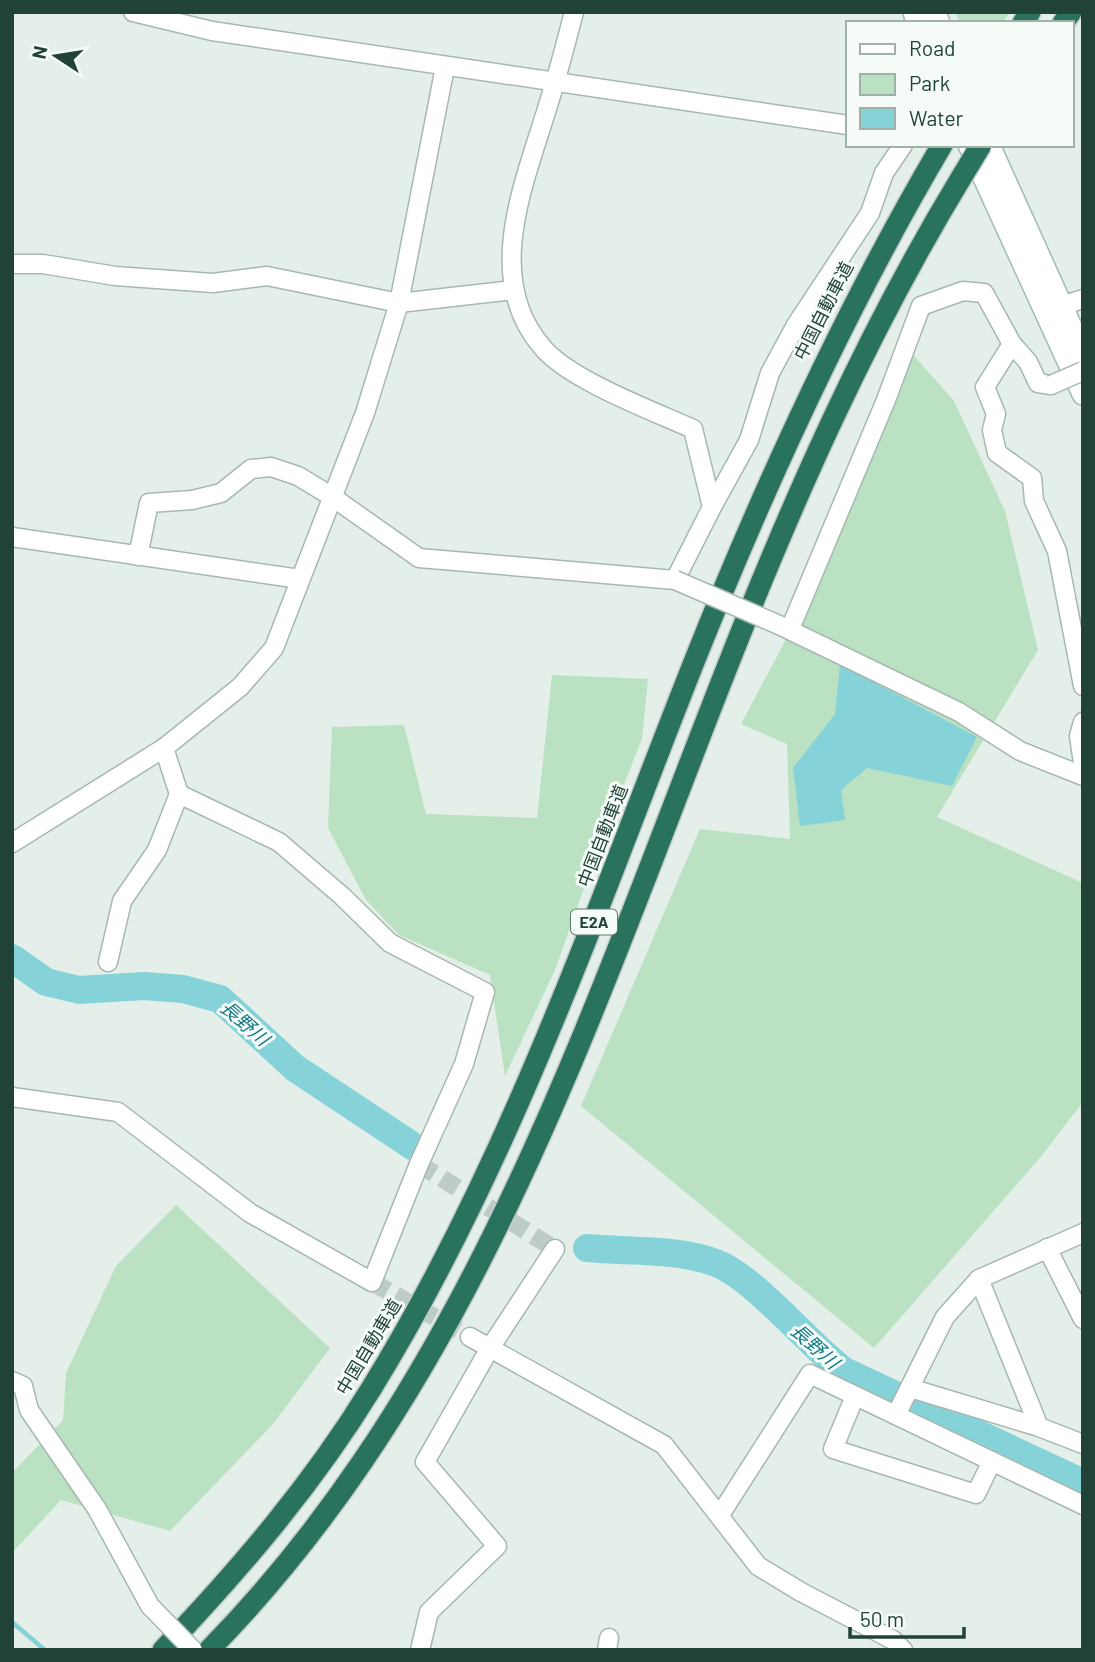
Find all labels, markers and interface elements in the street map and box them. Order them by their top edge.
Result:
north arrow [21,21,91,91]
legend [846,21,1074,147]
text: Road [909,35,955,60]
text: N [26,44,51,61]
text: Park [909,70,950,95]
text: Water [909,105,964,130]
street label: 中国自動車道 [789,257,857,364]
street label: 中国自動車道 [572,781,632,890]
road number: E2A [571,910,617,934]
water label: 長野川 [216,995,276,1051]
street label: 中国自動車道 [331,1295,405,1398]
water label: 長野川 [786,1318,846,1375]
scale bar [850,1596,964,1640]
text: 50 m [860,1606,904,1631]

